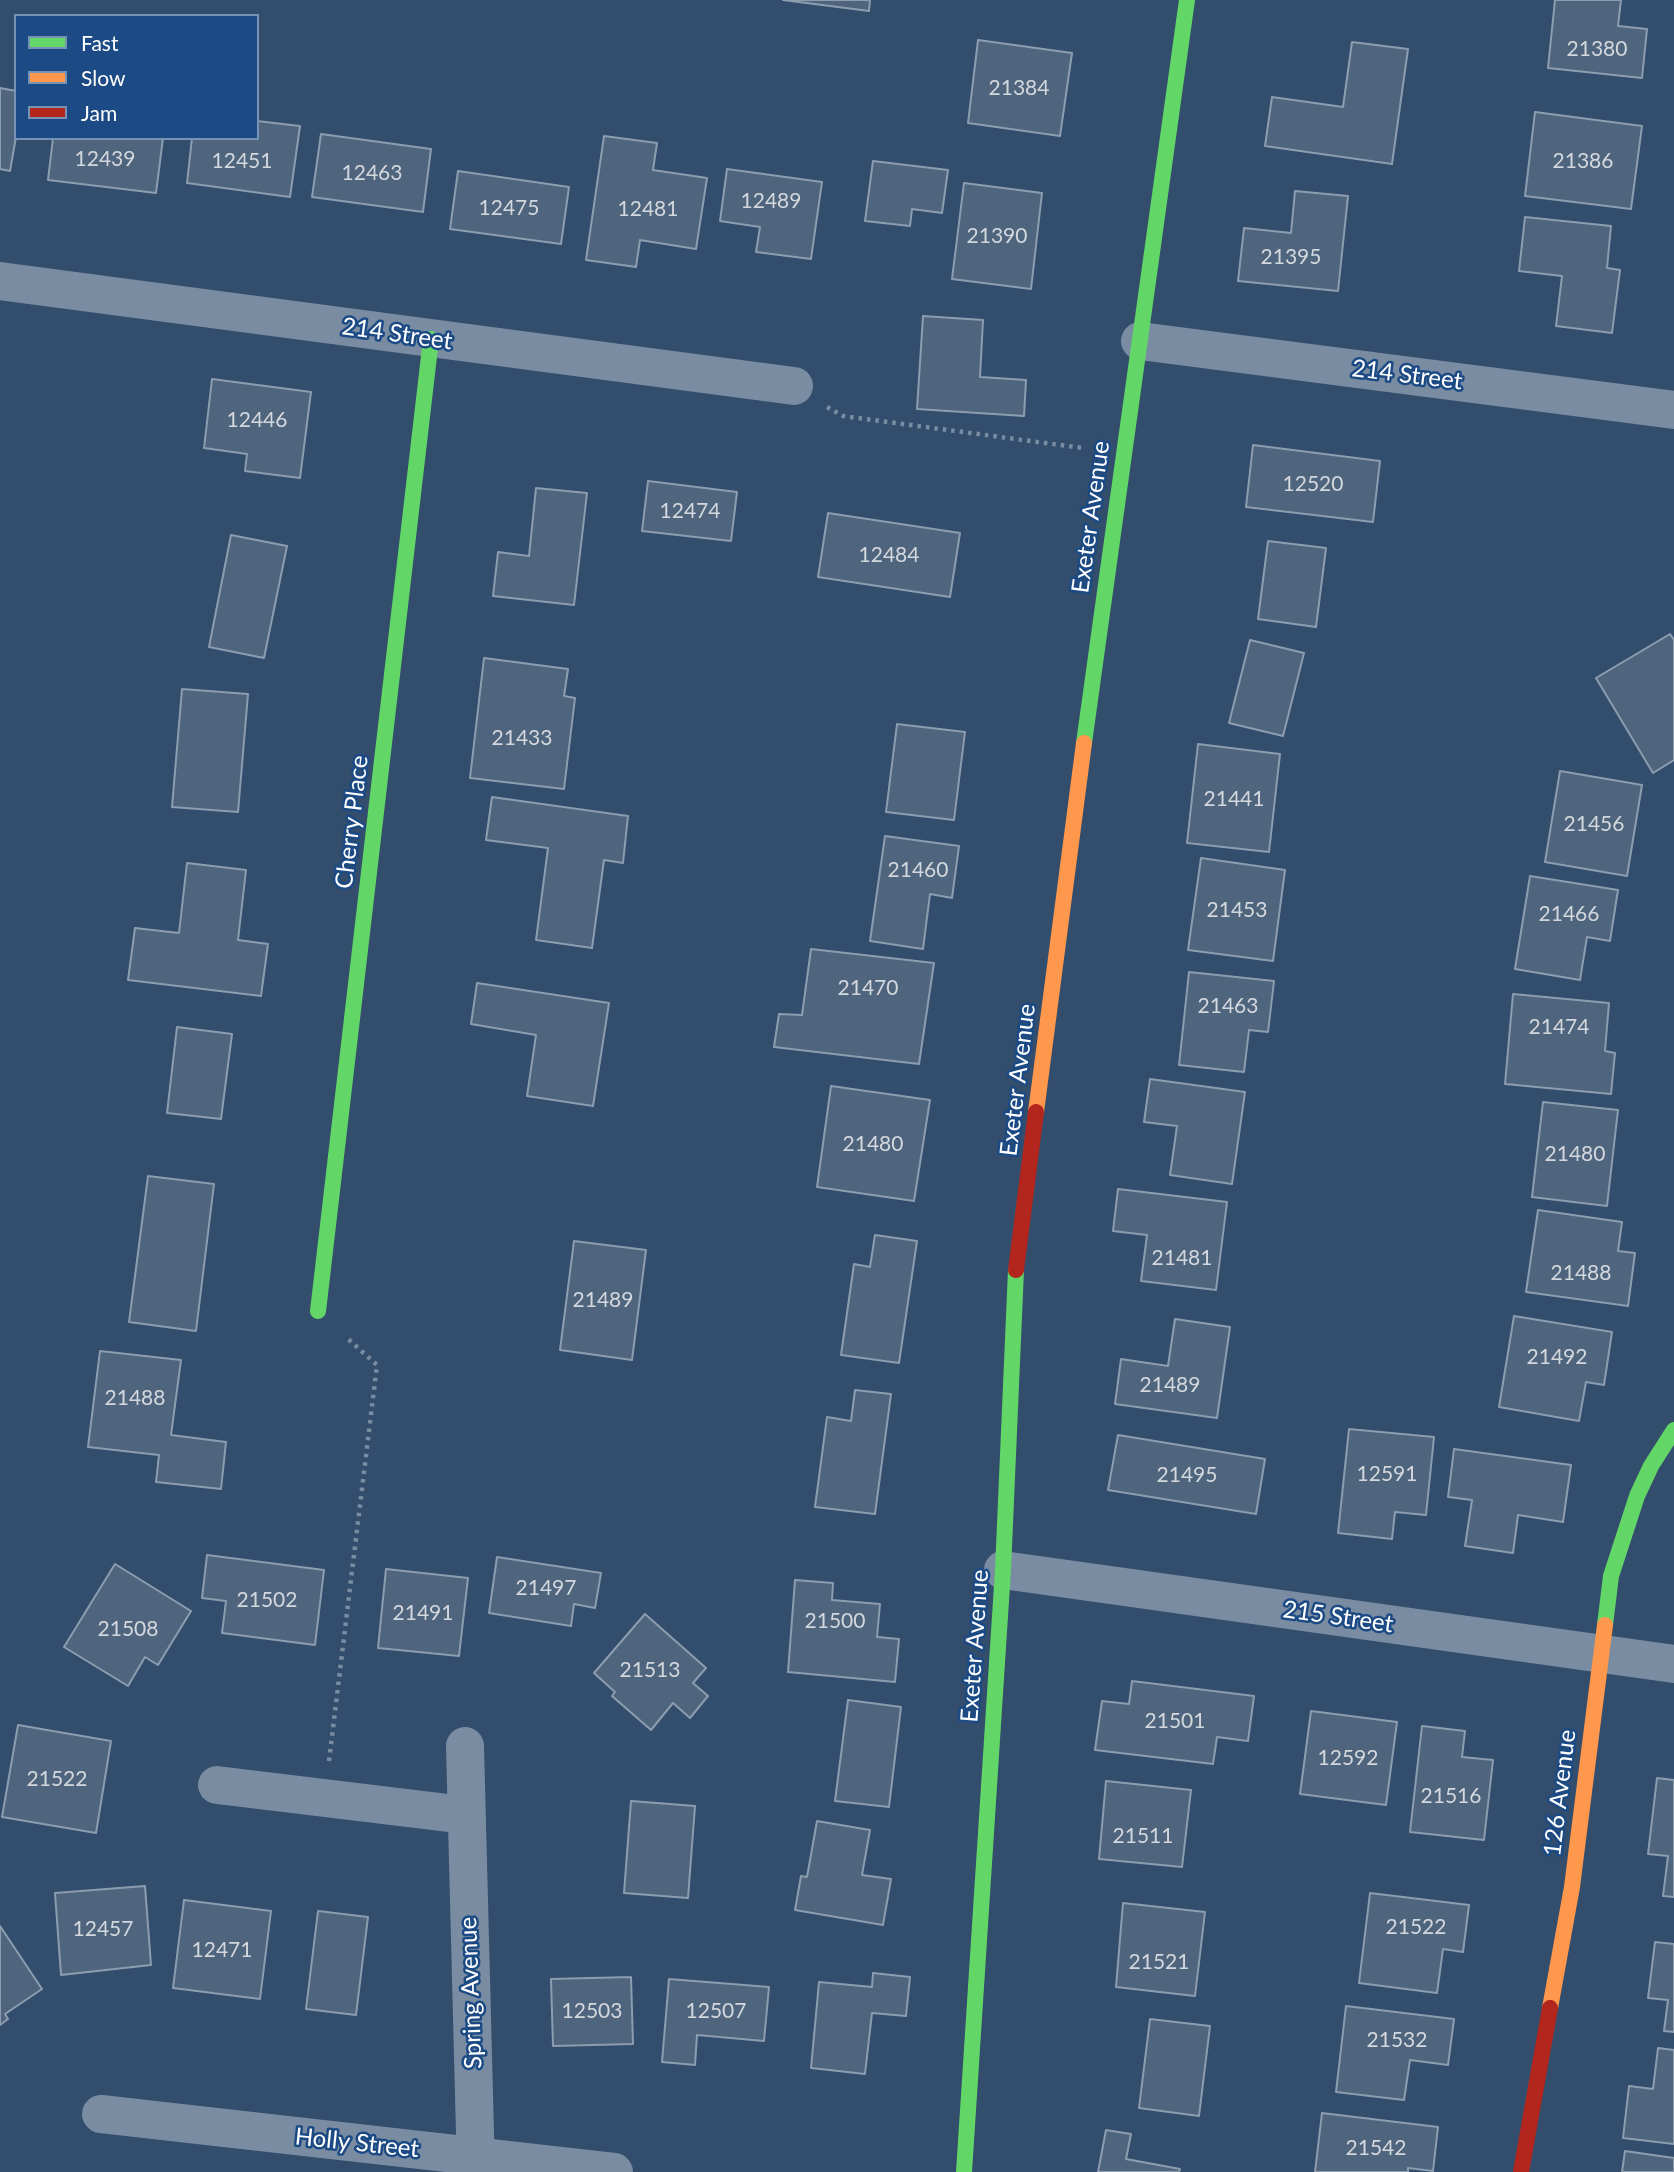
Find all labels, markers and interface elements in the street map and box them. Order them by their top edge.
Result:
legend [14,14,259,140]
text: Fast [81,30,118,55]
house number: 21380 [1567,36,1627,62]
text: Slow [81,65,125,90]
house number: 21384 [989,75,1049,101]
text: Jam [81,100,117,125]
house number: 12439 [75,146,135,172]
house number: 12451 [212,148,272,174]
house number: 21386 [1553,148,1613,174]
house number: 12463 [342,160,402,186]
house number: 12489 [741,188,801,214]
house number: 12475 [479,195,539,221]
house number: 12481 [618,196,678,222]
house number: 21390 [967,223,1027,249]
house number: 21395 [1261,244,1321,270]
street label: 214 Street [340,312,454,356]
street label: 214 Street [1350,354,1464,396]
house number: 12446 [227,407,287,433]
street label: Exeter Avenue [1066,439,1116,595]
house number: 12520 [1283,471,1343,497]
house number: 12474 [660,498,720,524]
house number: 12484 [859,542,919,568]
house number: 21433 [492,725,552,751]
street label: Cherry Place [330,754,374,890]
house number: 21441 [1204,786,1264,812]
house number: 21456 [1564,811,1624,837]
house number: 21460 [888,857,948,883]
house number: 21453 [1207,897,1267,923]
house number: 21466 [1539,901,1599,927]
house number: 21470 [838,975,898,1001]
house number: 21463 [1198,993,1258,1019]
street label: Exeter Avenue [994,1002,1042,1158]
house number: 21474 [1529,1014,1589,1040]
house number: 21480 [843,1131,903,1157]
house number: 21480 [1545,1141,1605,1167]
house number: 21481 [1152,1245,1212,1271]
house number: 21488 [1551,1260,1611,1286]
house number: 21489 [573,1287,633,1313]
house number: 21492 [1527,1344,1587,1370]
house number: 21489 [1140,1372,1200,1398]
house number: 21488 [105,1385,165,1411]
house number: 12591 [1357,1461,1417,1487]
house number: 21495 [1157,1462,1217,1488]
street label: Exeter Avenue [955,1568,995,1724]
house number: 21497 [516,1575,576,1601]
house number: 21502 [237,1587,297,1613]
street label: 215 Street [1281,1595,1395,1639]
house number: 21491 [393,1600,453,1626]
house number: 21500 [805,1608,865,1634]
house number: 21508 [98,1616,158,1642]
house number: 21513 [620,1657,680,1683]
house number: 21501 [1145,1708,1205,1734]
street label: 126 Avenue [1538,1728,1582,1858]
house number: 12592 [1318,1745,1378,1771]
house number: 21522 [27,1766,87,1792]
house number: 21516 [1421,1783,1481,1809]
house number: 21511 [1113,1823,1173,1849]
house number: 21522 [1386,1914,1446,1940]
house number: 12457 [73,1916,133,1942]
street label: Spring Avenue [454,1916,488,2070]
house number: 12471 [192,1937,252,1963]
house number: 21521 [1129,1949,1189,1975]
house number: 12503 [562,1998,622,2024]
house number: 12507 [686,1998,746,2024]
house number: 21532 [1367,2027,1427,2053]
street label: Holly Street [294,2122,420,2164]
house number: 21542 [1346,2135,1406,2161]

